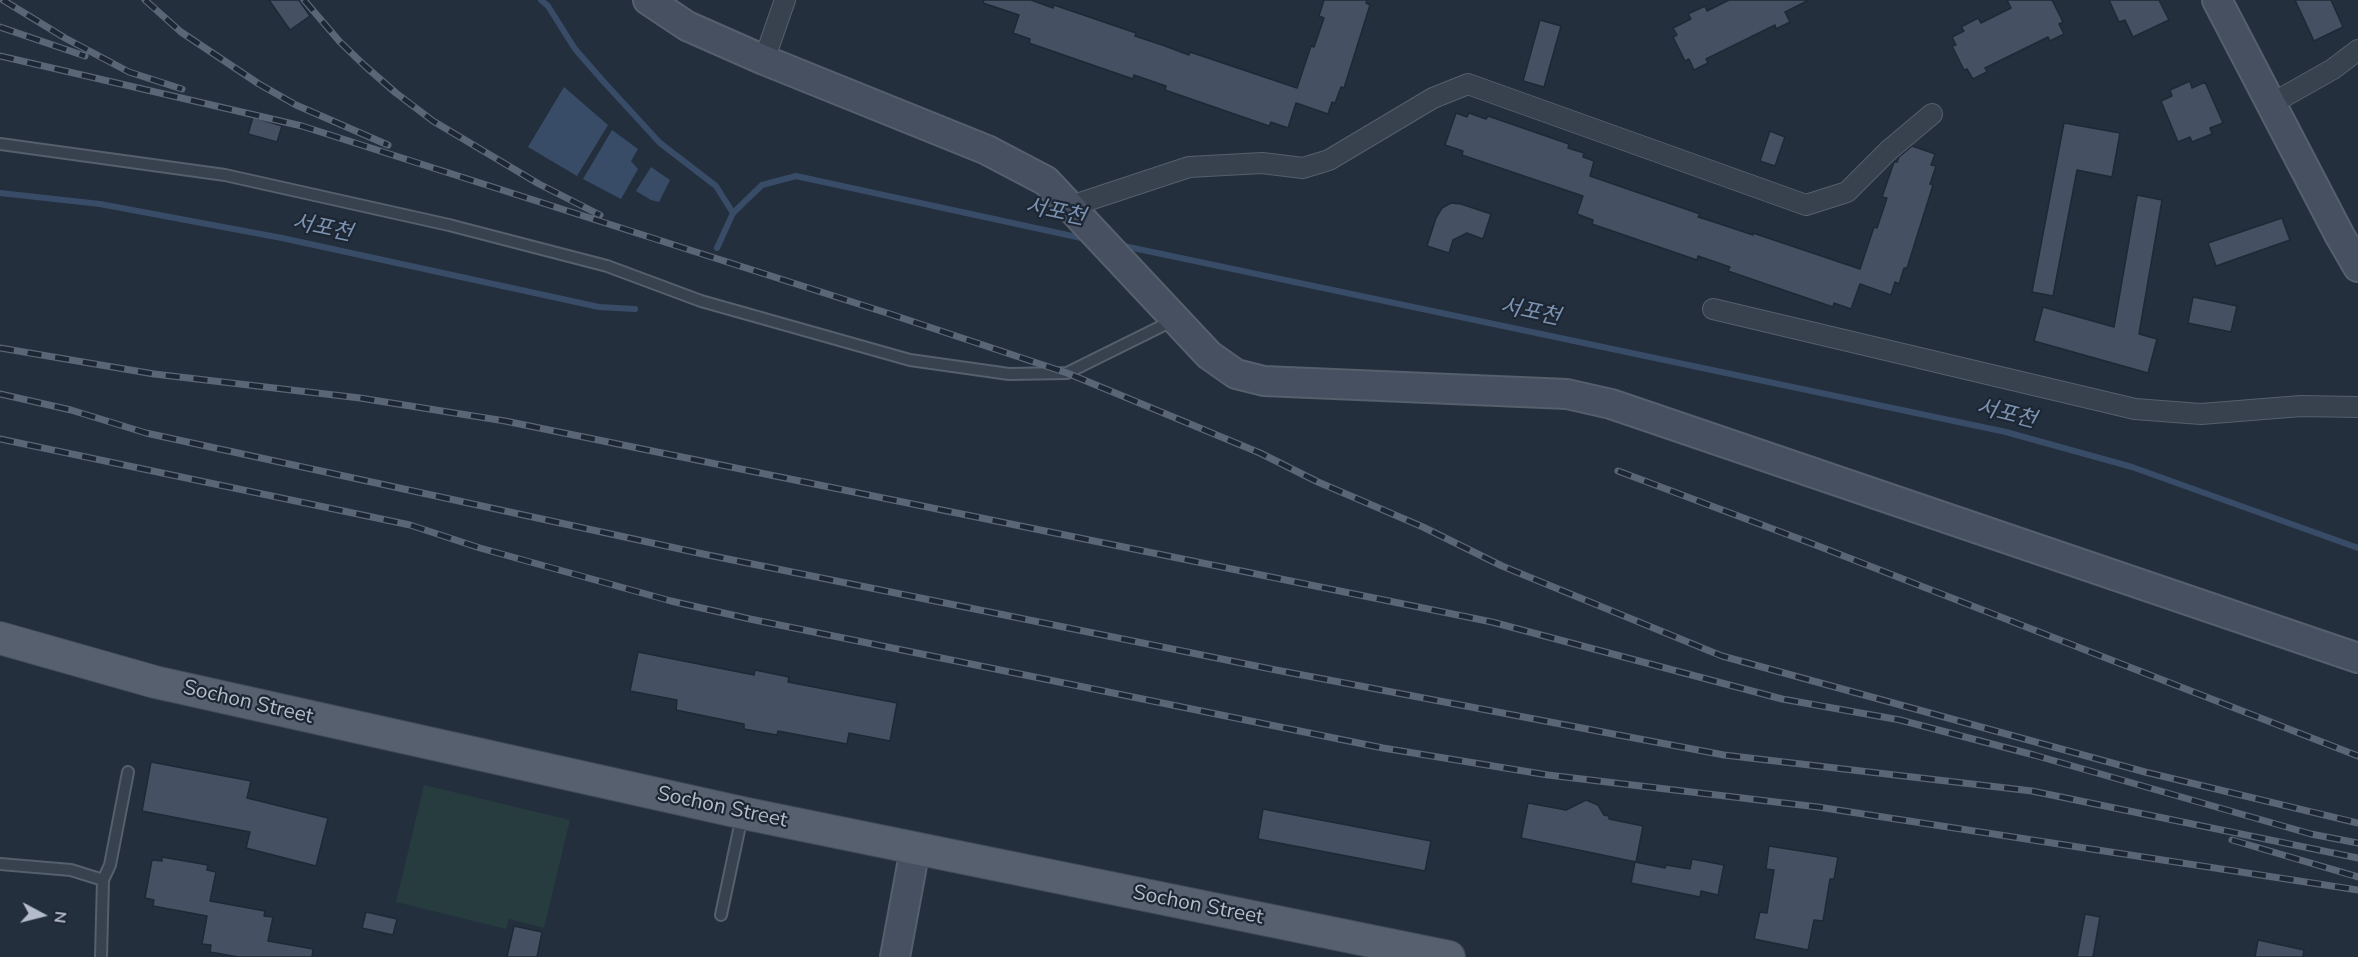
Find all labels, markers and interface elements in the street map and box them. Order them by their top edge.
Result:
water label: 서포천 [1023,194,1087,232]
water label: 서포천 [290,210,354,248]
water label: 서포천 [1498,294,1562,332]
water label: 서포천 [1973,395,2039,435]
street label: Sochon Street [181,676,315,730]
street label: Sochon Street [655,782,789,834]
street label: Sochon Street [1131,881,1265,931]
north arrow [12,885,72,945]
text: N [48,910,72,924]

